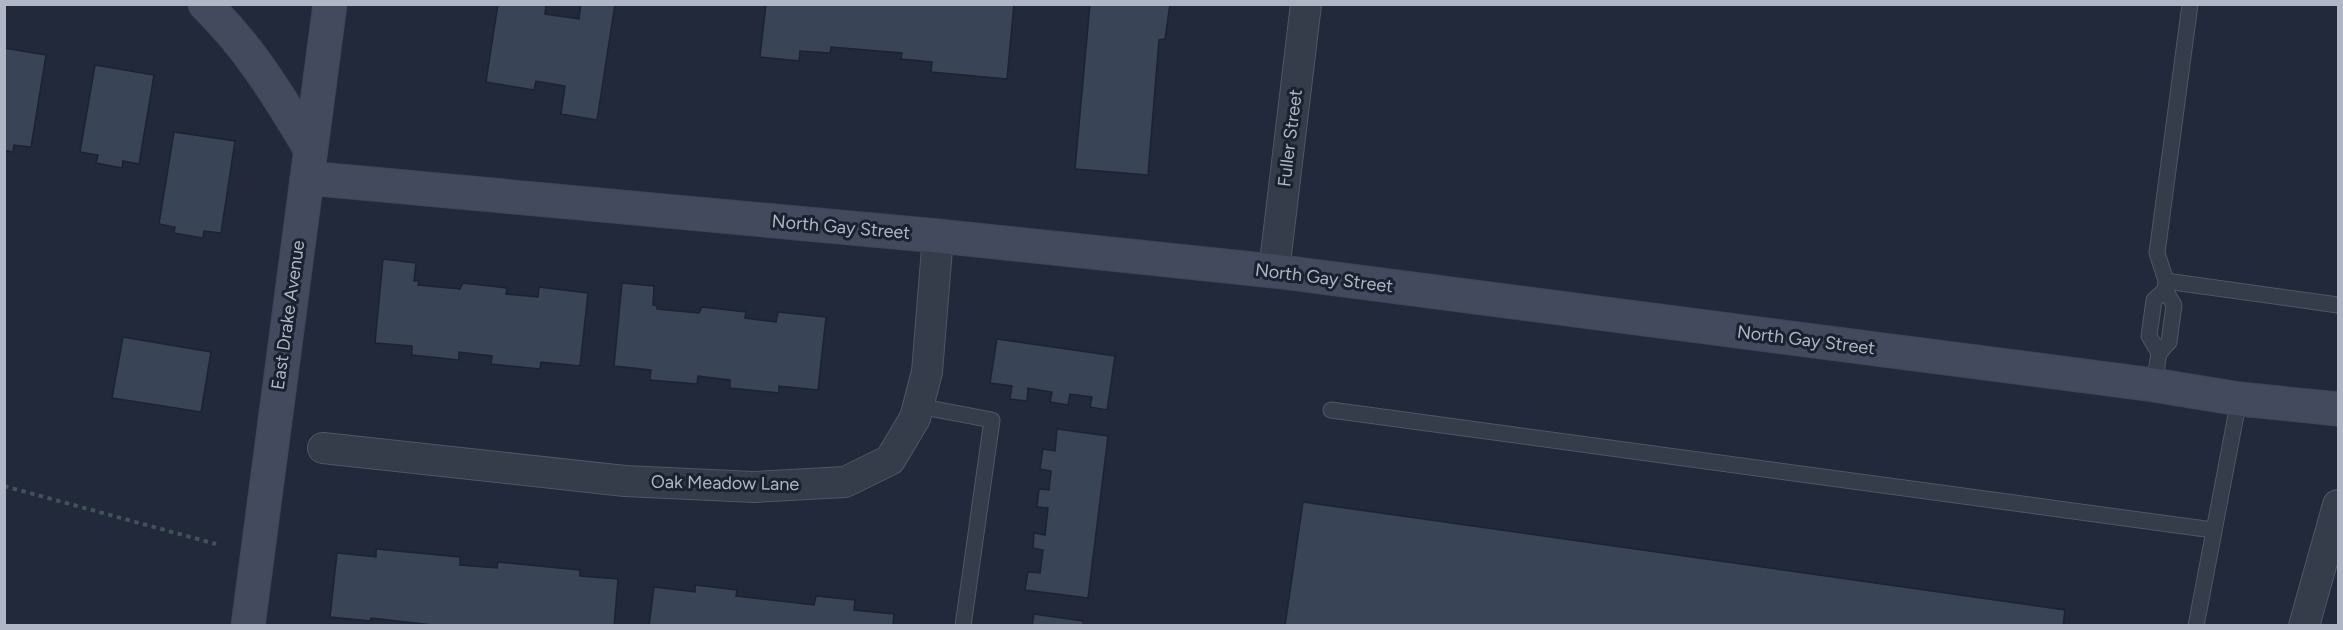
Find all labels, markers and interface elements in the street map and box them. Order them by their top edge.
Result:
street label: Fuller Street [1273,88,1307,188]
street label: North Gay Street [771,210,911,244]
street label: East Drake Avenue [267,239,309,391]
street label: North Gay Street [1254,259,1394,297]
street label: North Gay Street [1736,321,1876,359]
street label: Oak Meadow Lane [651,471,799,495]

